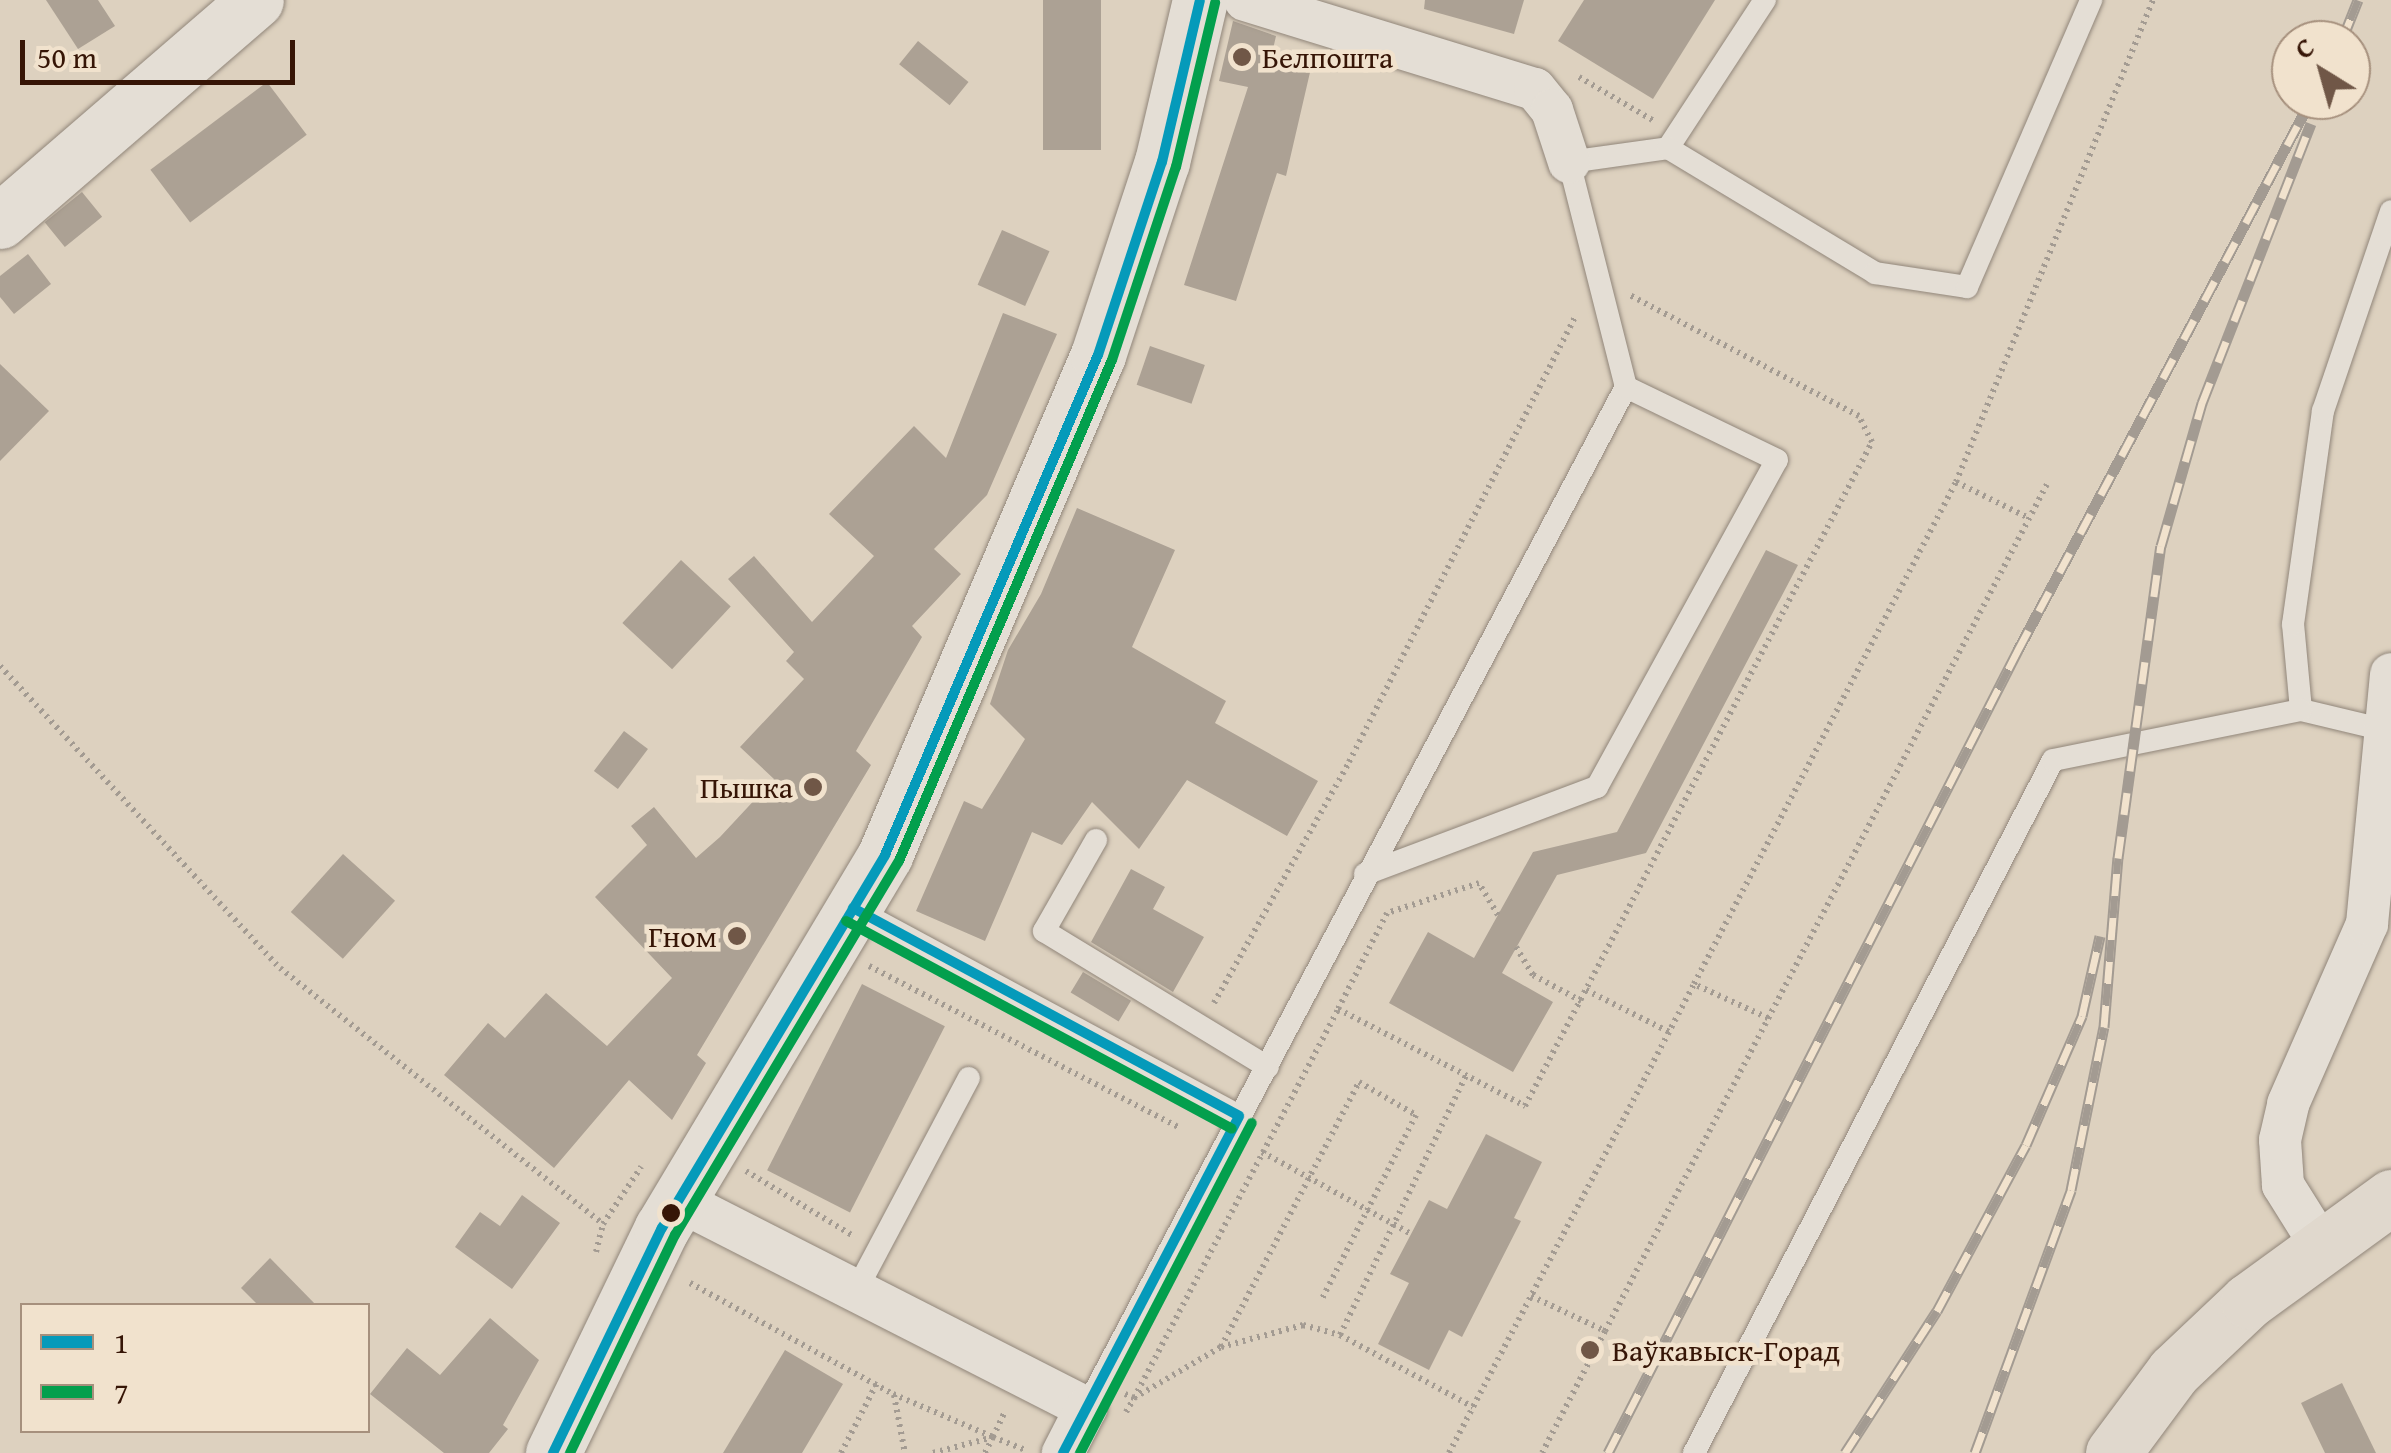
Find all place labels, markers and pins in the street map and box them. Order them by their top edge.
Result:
place label: Белпошта [1262,39,1393,75]
marker: Белпошта [1231,46,1253,68]
place label: Пышка [700,769,793,805]
marker: Пышка [802,776,824,798]
place label: Гном [648,918,717,954]
marker: Гном [726,925,748,947]
unlabelled marker [661,1203,681,1223]
place label: Ваўкавыск-Горад [1612,1332,1840,1368]
marker: Ваўкавыск-Горад [1577,1337,1603,1363]

